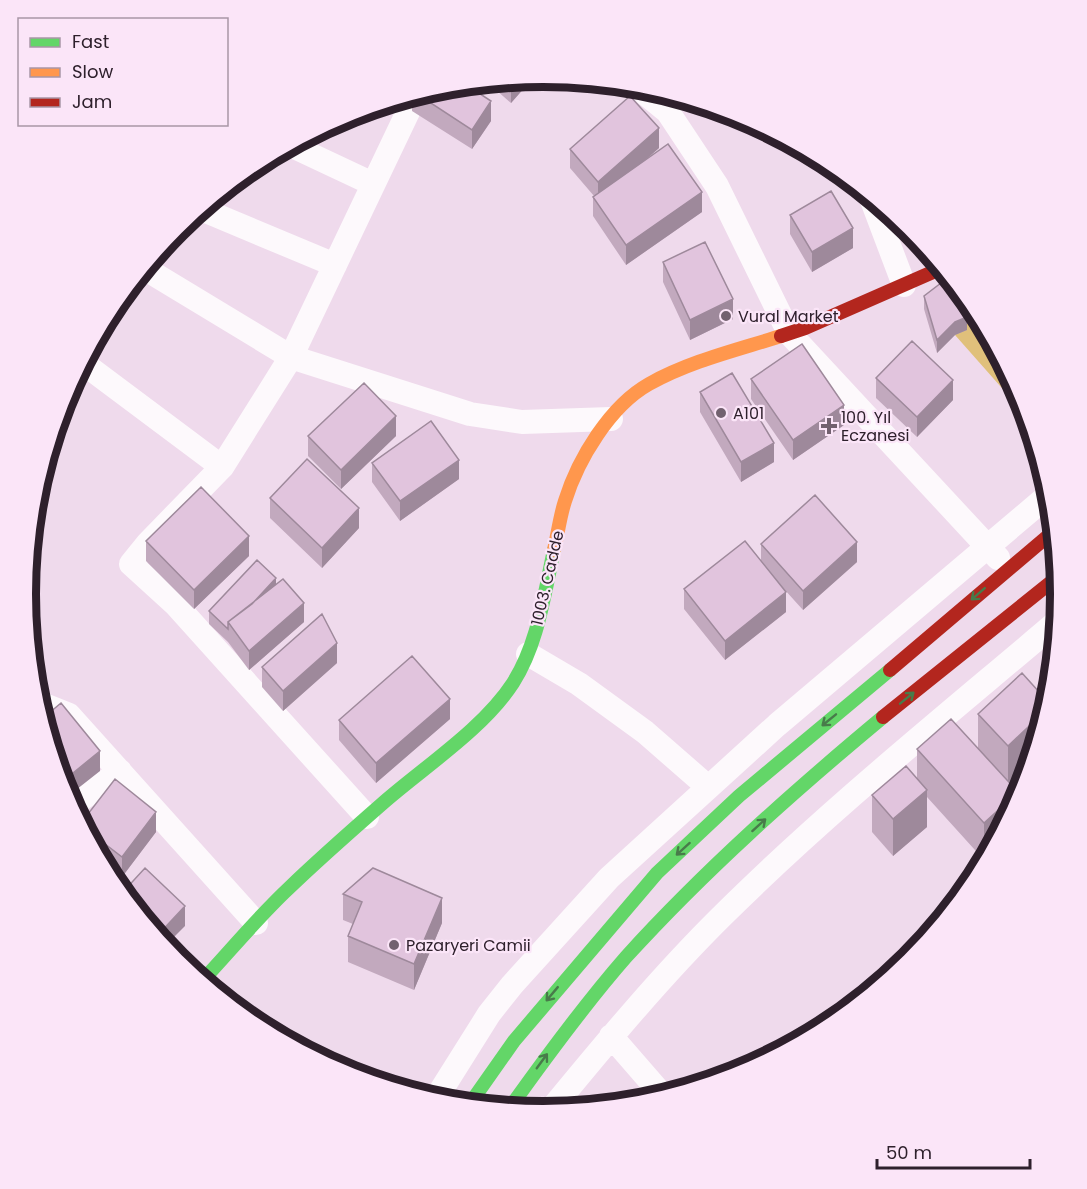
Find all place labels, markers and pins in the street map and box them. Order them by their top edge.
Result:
place label: Vural Market [738,305,839,328]
marker: Vural Market [719,309,733,323]
place label: A101 [733,402,764,425]
marker: A101 [714,406,728,420]
place label: 100. Yıl Eczanesi [841,406,909,447]
marker: 100. Yıl Eczanesi [822,419,836,433]
place label: Pazaryeri Camii [406,934,531,957]
marker: Pazaryeri Camii [387,938,401,952]

